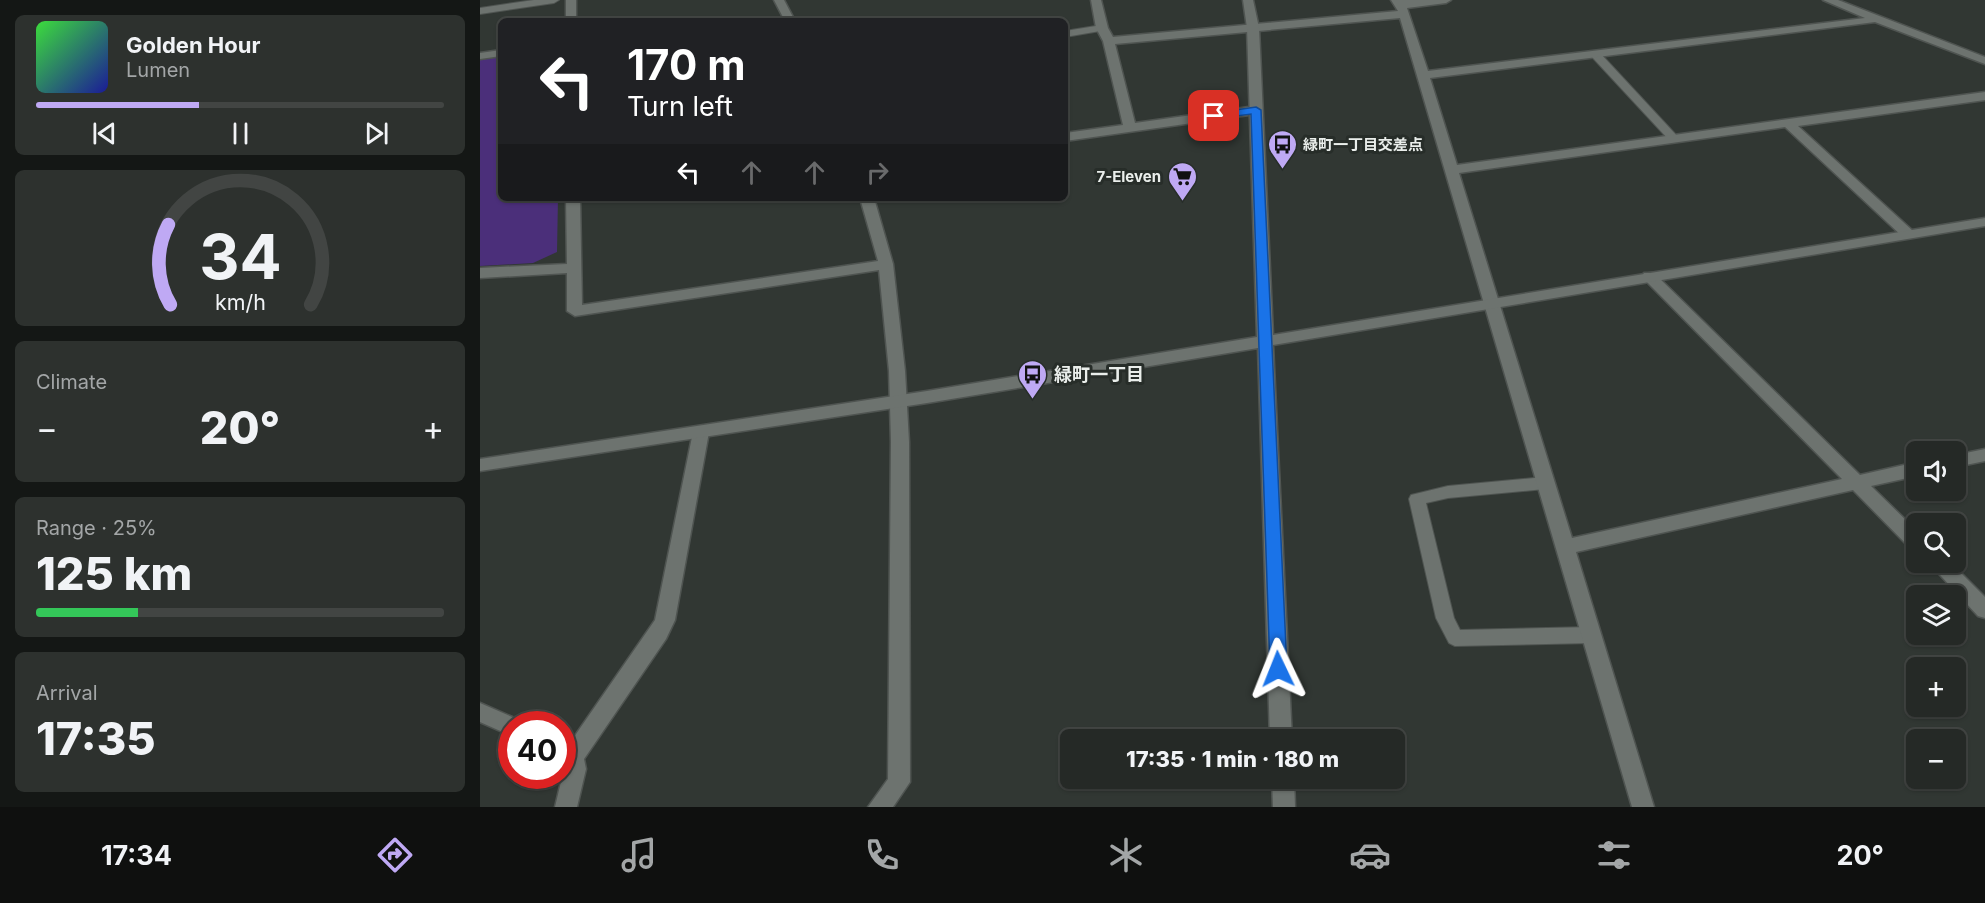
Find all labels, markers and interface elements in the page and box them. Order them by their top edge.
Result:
text: Golden Hour [126,32,260,58]
text: 170 m [627,39,745,90]
icon: left [528,42,606,120]
text: Lumen [126,58,190,82]
text: Turn left [627,90,733,123]
pin [1188,90,1239,141]
icon: arrive [1197,99,1230,132]
icon: previous [88,117,121,150]
icon: pause [224,117,257,150]
icon: next [360,117,393,150]
bus stop icon: 緑町一丁目交差点 [1266,128,1298,170]
place label: 緑町一丁目交差点 [1303,135,1423,154]
icon: left [672,156,705,189]
icon: ahead [735,156,768,189]
icon: ahead [798,156,831,189]
icon: right [861,156,894,189]
supermarket icon: 7-Eleven [1166,160,1198,202]
place label: 7-Eleven [1096,167,1161,186]
text: 34 [199,219,281,294]
text: km/h [215,290,265,316]
bus stop icon: 緑町一丁目 [1017,358,1049,400]
place label: 緑町一丁目 [1054,364,1144,385]
text: Climate [36,370,107,394]
text: 20° [200,400,280,455]
text: − [36,408,58,448]
text: + [422,408,444,448]
map controls [1906,441,1966,789]
button: sound [1906,441,1966,501]
button: search [1906,513,1966,573]
text: Range · 25% [36,516,157,540]
text: 125 km [36,546,192,601]
button: layers [1906,585,1966,645]
position arrow [1246,637,1310,701]
button: + [1906,657,1966,717]
text: Arrival [36,681,98,705]
text: 17:35 [36,711,156,766]
speed limit sign: 40 [498,711,576,789]
button: − [1906,729,1966,789]
text: 17:35 · 1 min · 180 m [1126,746,1339,772]
icon: directions [374,834,416,876]
icon: music [618,834,660,876]
icon: phone [861,834,903,876]
icon: climate [1105,834,1147,876]
icon: car [1349,834,1391,876]
icon: filters [1593,834,1635,876]
text: 17:34 [101,839,172,872]
text: 20° [1836,839,1884,872]

